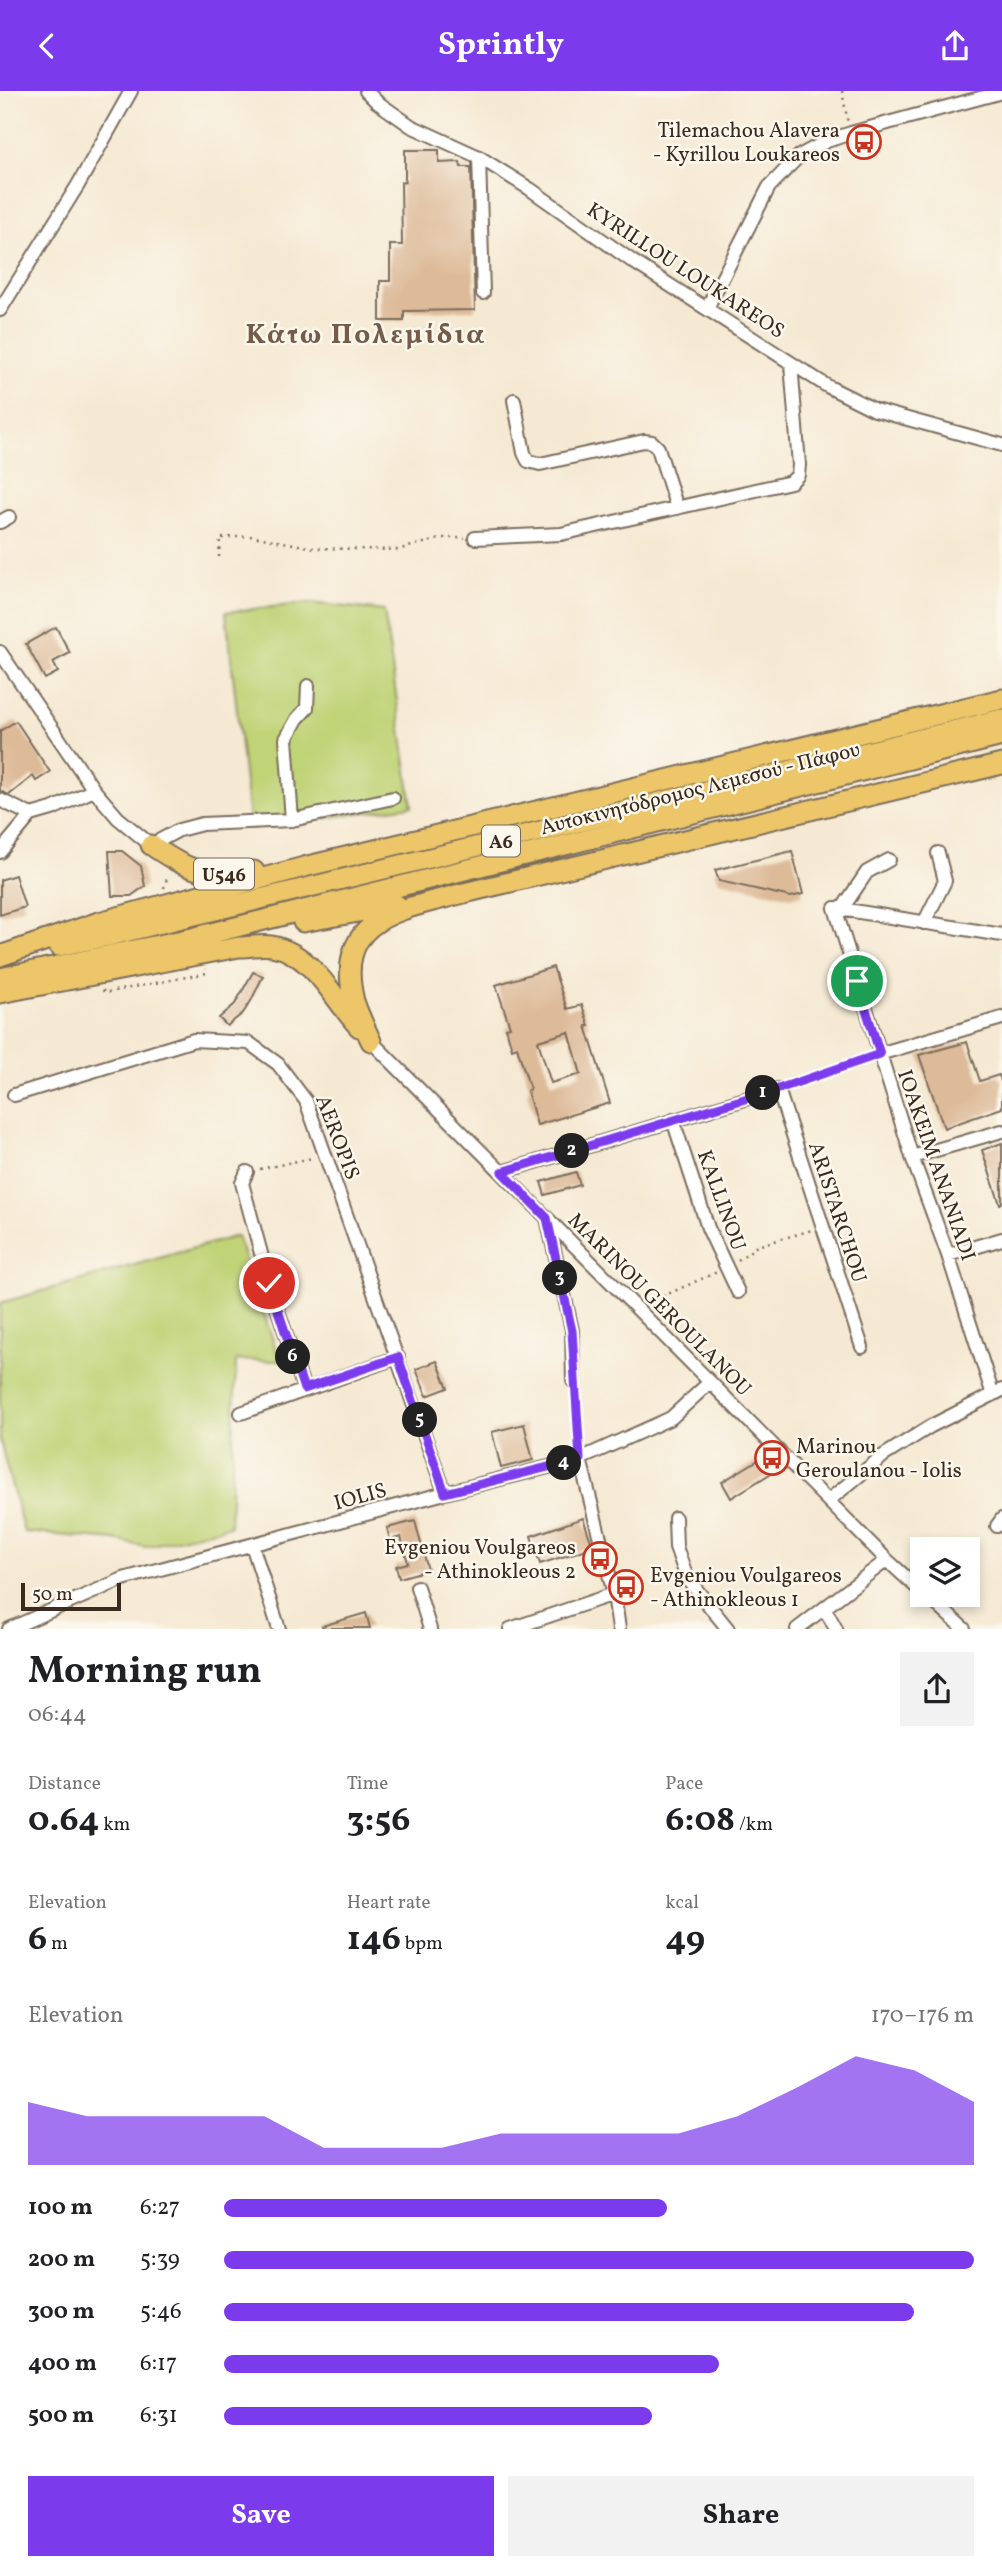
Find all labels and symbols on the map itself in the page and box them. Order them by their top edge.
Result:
place label: Tilemachou Alavera - Kyrillou Loukareos [653,117,840,170]
bus stop icon: Tilemachou Alavera - Kyrillou Loukareos [845,123,883,161]
street label: KYRILLOU LOUKAREOS [581,196,790,346]
district label: Κάτω Πολεμίδια [246,316,486,355]
street label: Αυτοκινητόδρομος Λεμεσού - Πάφου [537,736,863,843]
road number: A6 [482,825,520,856]
road number: U546 [194,859,254,889]
pin [827,951,887,1011]
street label: IOAKEIM ANANIADI [889,1066,982,1265]
pin: 1 [746,1075,780,1111]
street label: AEROPIS [307,1091,366,1184]
pin: 2 [554,1133,590,1169]
street label: ARISTARCHOU [800,1138,873,1287]
street label: KALLINOU [689,1146,752,1255]
street label: MARINOU GEROULANOU [561,1207,757,1403]
pin [239,1253,299,1313]
pin: 3 [542,1261,578,1295]
pin: 6 [276,1339,310,1375]
pin: 5 [402,1403,438,1437]
place label: Marinou Geroulanou - Iolis [796,1433,962,1486]
bus stop icon: Marinou Geroulanou - Iolis [753,1439,791,1477]
pin: 4 [546,1445,582,1481]
street label: IOLIS [331,1477,390,1518]
place label: Evgeniou Voulgareos - Athinokleous 2 [384,1534,576,1587]
bus stop icon: Evgeniou Voulgareos - Athinokleous 2 [581,1540,619,1578]
place label: Evgeniou Voulgareos - Athinokleous 1 [650,1562,842,1615]
bus stop icon: Evgeniou Voulgareos - Athinokleous 1 [607,1568,645,1606]
scale bar [21,1580,121,1611]

